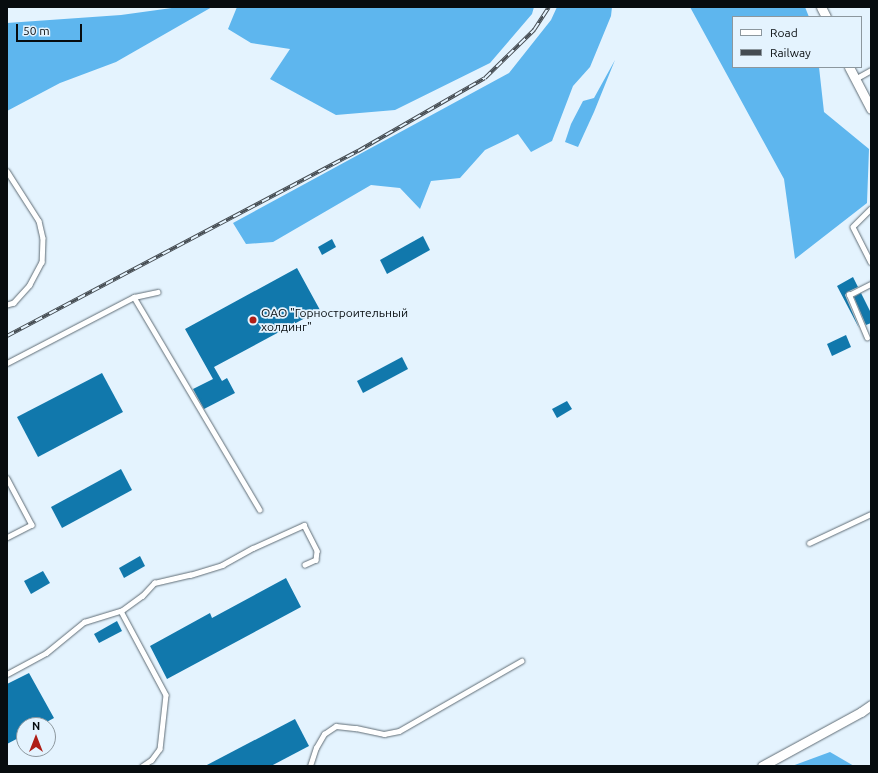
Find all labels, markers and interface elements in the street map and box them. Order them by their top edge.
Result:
scale bar [18,16,84,42]
legend [732,16,862,68]
text: 50 m [23,24,50,37]
text: Road [770,26,798,39]
text: Railway [770,46,811,59]
place label: ОАО "Горностроительный холдинг" [261,306,408,334]
marker: ОАО "Горностроительный холдинг" [248,315,258,325]
north arrow [16,717,56,757]
text: N [32,720,40,732]

